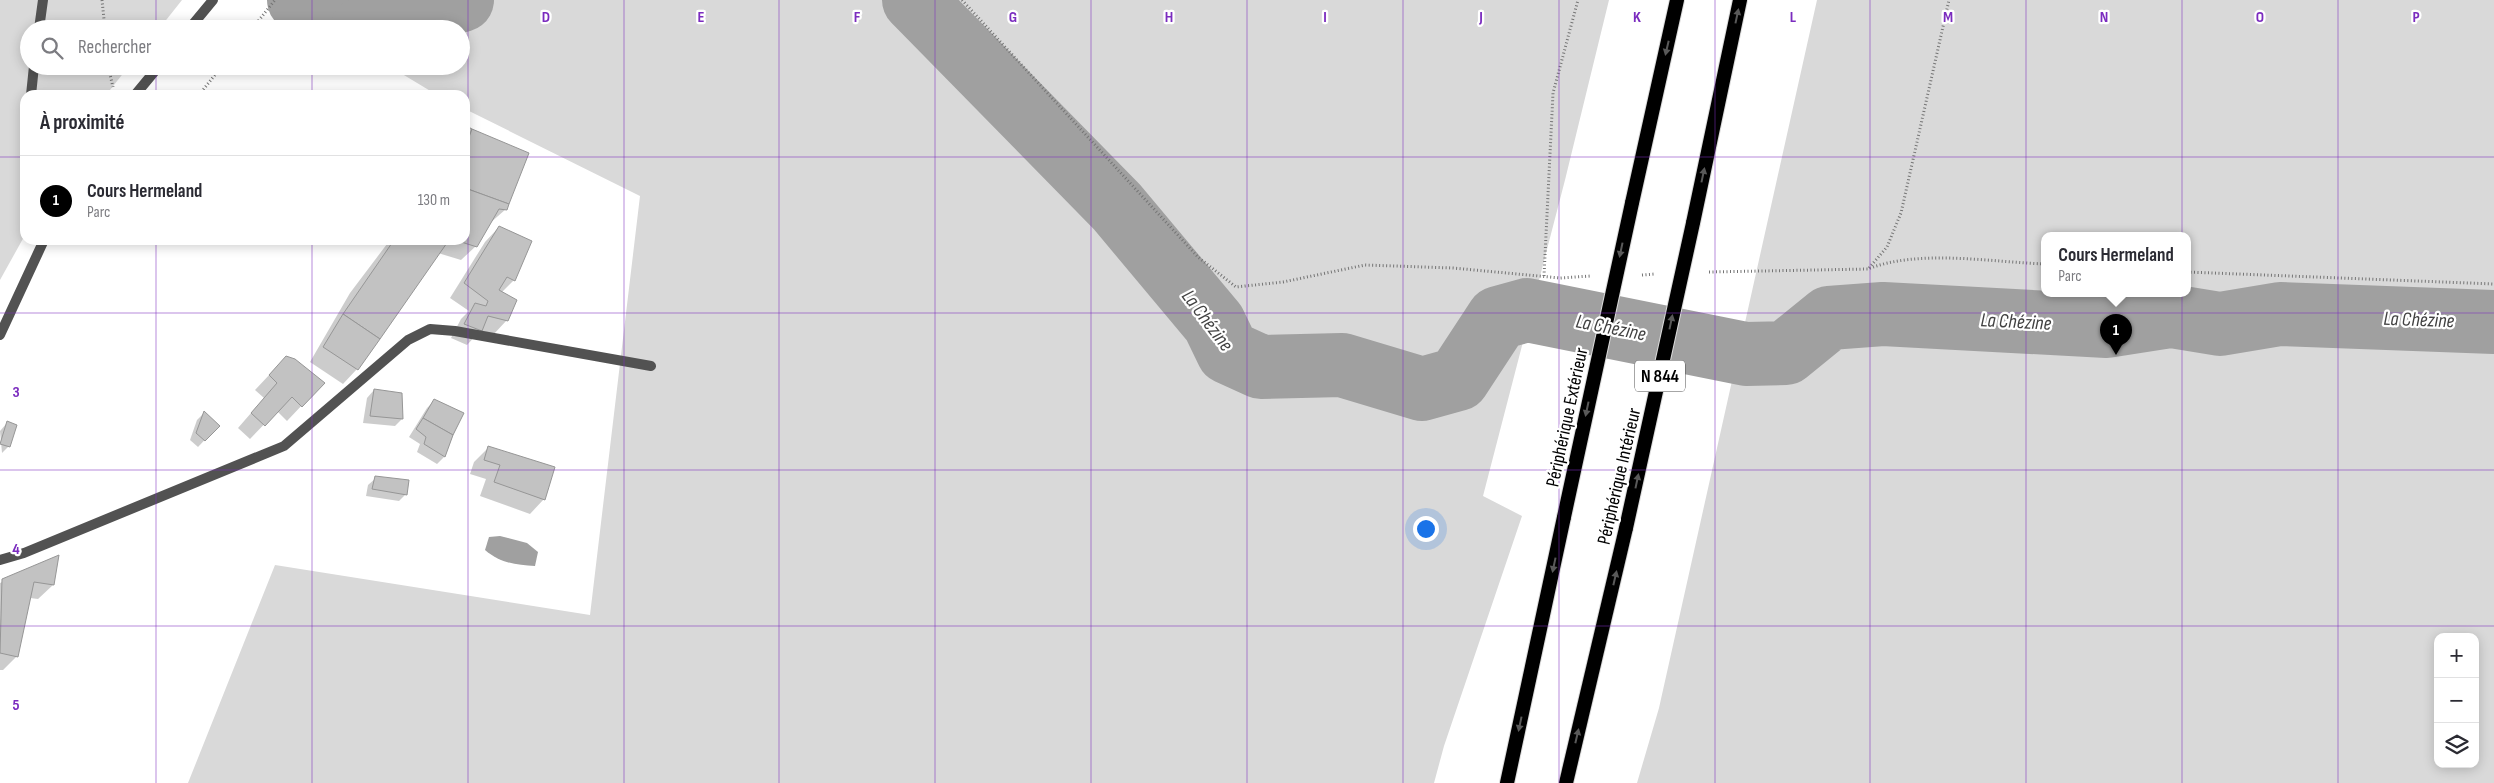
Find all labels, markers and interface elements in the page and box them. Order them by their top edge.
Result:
text: D [542,8,550,27]
text: E [698,8,705,27]
text: F [854,8,861,27]
text: G [1009,8,1017,27]
text: H [1165,8,1173,27]
text: I [1323,8,1327,27]
text: J [1478,8,1483,27]
text: K [1633,8,1641,27]
text: L [1790,8,1797,27]
text: M [1943,8,1953,27]
text: N [2100,8,2108,27]
text: O [2256,8,2264,27]
text: P [2412,8,2420,27]
one-way arrow [1733,9,1741,24]
search box [20,20,470,75]
icon: search [38,34,66,62]
text: Rechercher [78,36,152,59]
one-way arrow [1663,40,1671,55]
text: À proximité [40,110,125,135]
one-way arrow [1699,168,1707,183]
text: Cours Hermeland [87,180,202,203]
text: 1 [53,191,59,210]
text: 130 m [418,191,450,210]
text: Parc [87,203,110,222]
popup [2041,232,2191,297]
one-way arrow [1617,243,1625,259]
text: Cours Hermeland [2058,244,2174,267]
text: Parc [2058,267,2082,286]
water label: La Chézine [1176,285,1238,356]
water label: La Chézine [2383,307,2455,333]
water label: La Chézine [1980,308,2052,336]
water label: La Chézine [1574,309,1648,347]
pin: 1 [2100,314,2132,355]
one-way arrow [1667,315,1675,330]
street label: Périphérique Extérieur [1541,345,1594,489]
road number: N 844 [1635,361,1685,392]
text: 3 [12,383,20,402]
one-way arrow [1583,402,1591,417]
street label: Périphérique Intérieur [1593,405,1646,547]
one-way arrow [1633,472,1641,488]
your location [1413,516,1439,542]
text: 4 [12,540,20,559]
one-way arrow [1550,557,1558,572]
one-way arrow [1611,570,1619,585]
map controls [2434,633,2479,768]
button: + [2434,633,2479,678]
button: − [2434,678,2479,723]
text: 5 [12,696,20,715]
one-way arrow [1516,716,1524,731]
button: layers [2434,723,2479,768]
one-way arrow [1573,728,1581,743]

